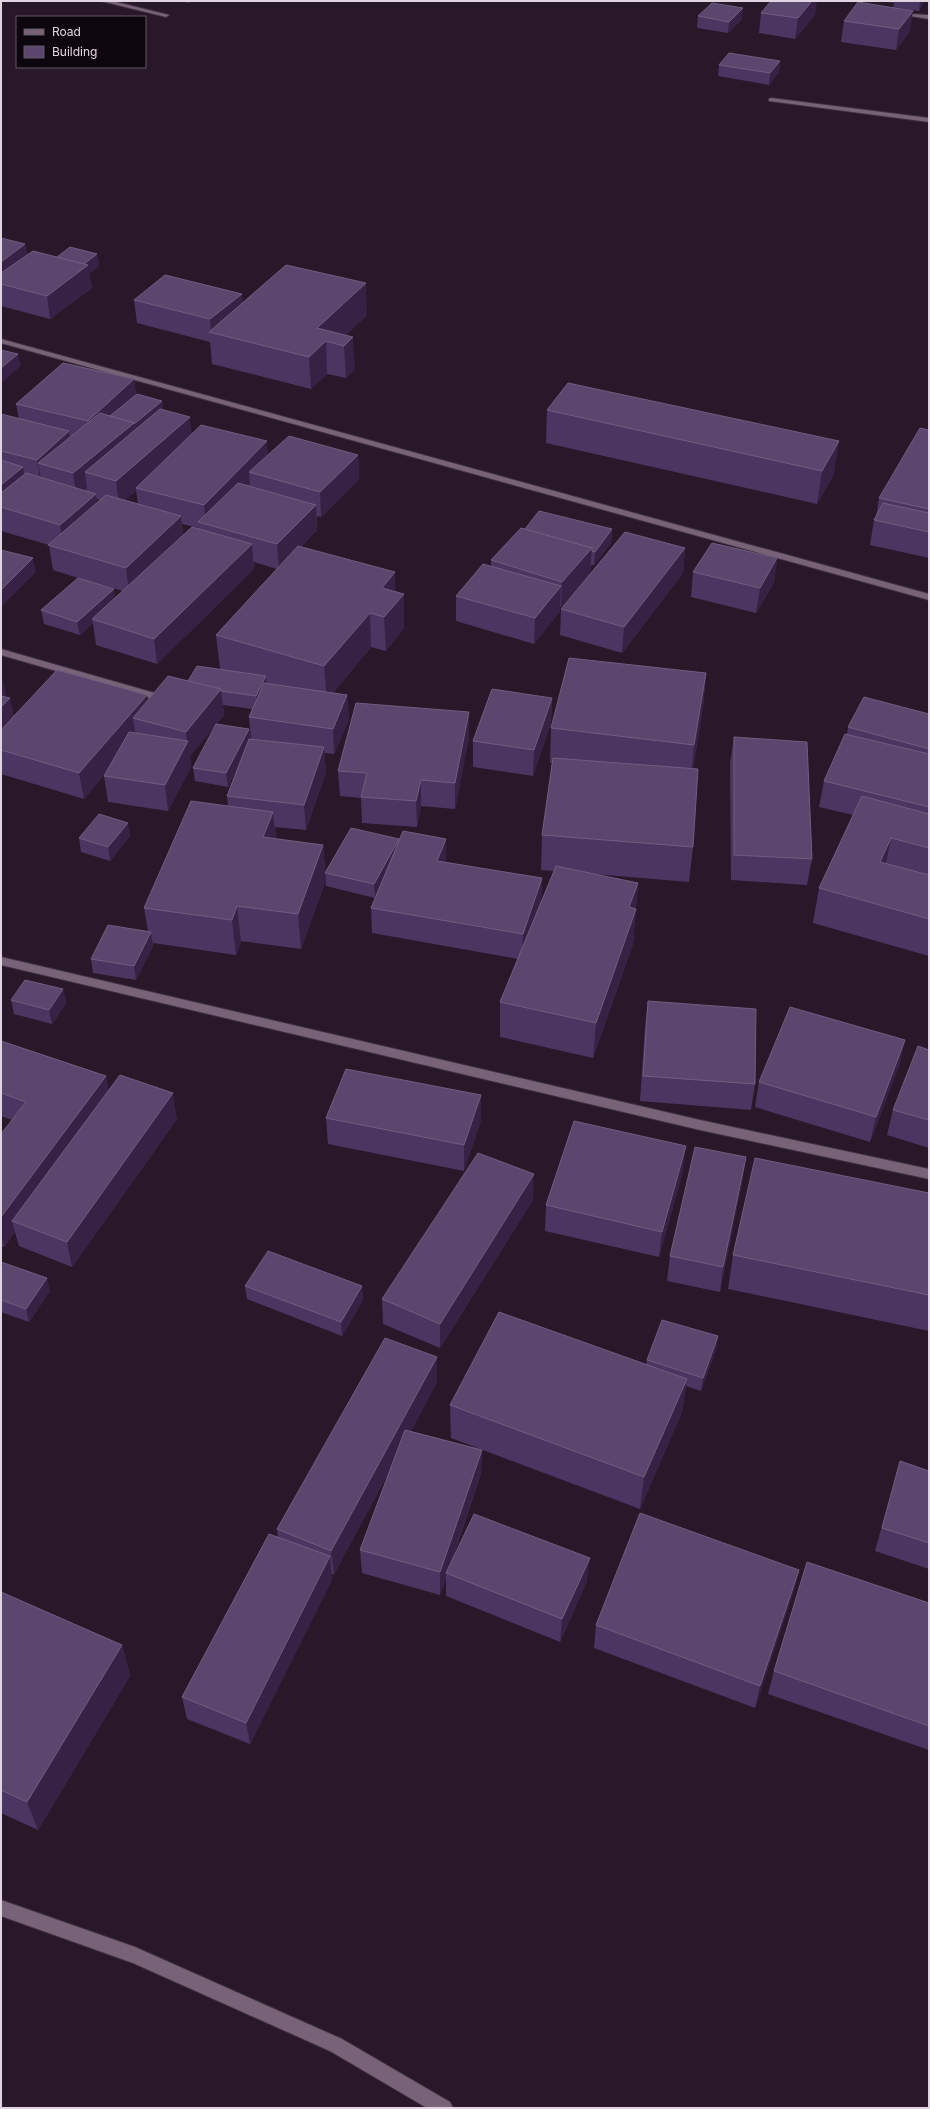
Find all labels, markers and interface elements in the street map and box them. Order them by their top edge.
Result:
legend [16,16,146,68]
text: Road [52,24,81,39]
text: Building [52,44,97,59]

